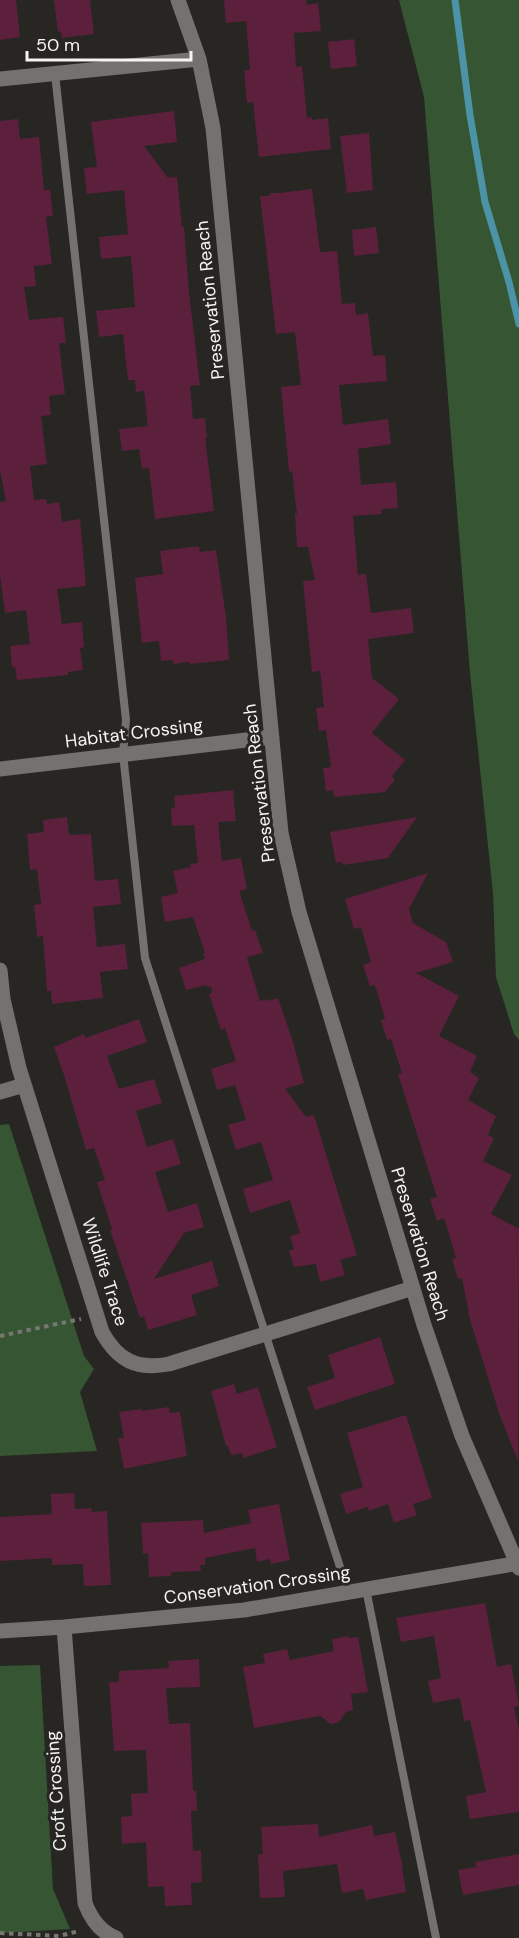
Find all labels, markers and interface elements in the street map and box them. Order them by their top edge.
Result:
scale bar [27,24,190,62]
text: 50 m [36,33,80,57]
street label: Preservation Reach [190,219,230,381]
street label: Preservation Reach [237,702,281,864]
street label: Habitat Crossing [64,713,204,753]
street label: Preservation Reach [385,1164,455,1324]
street label: Wildlife Trace [76,1215,134,1329]
street label: Conservation Crossing [162,1560,352,1610]
street label: Croft Crossing [40,1730,72,1852]

